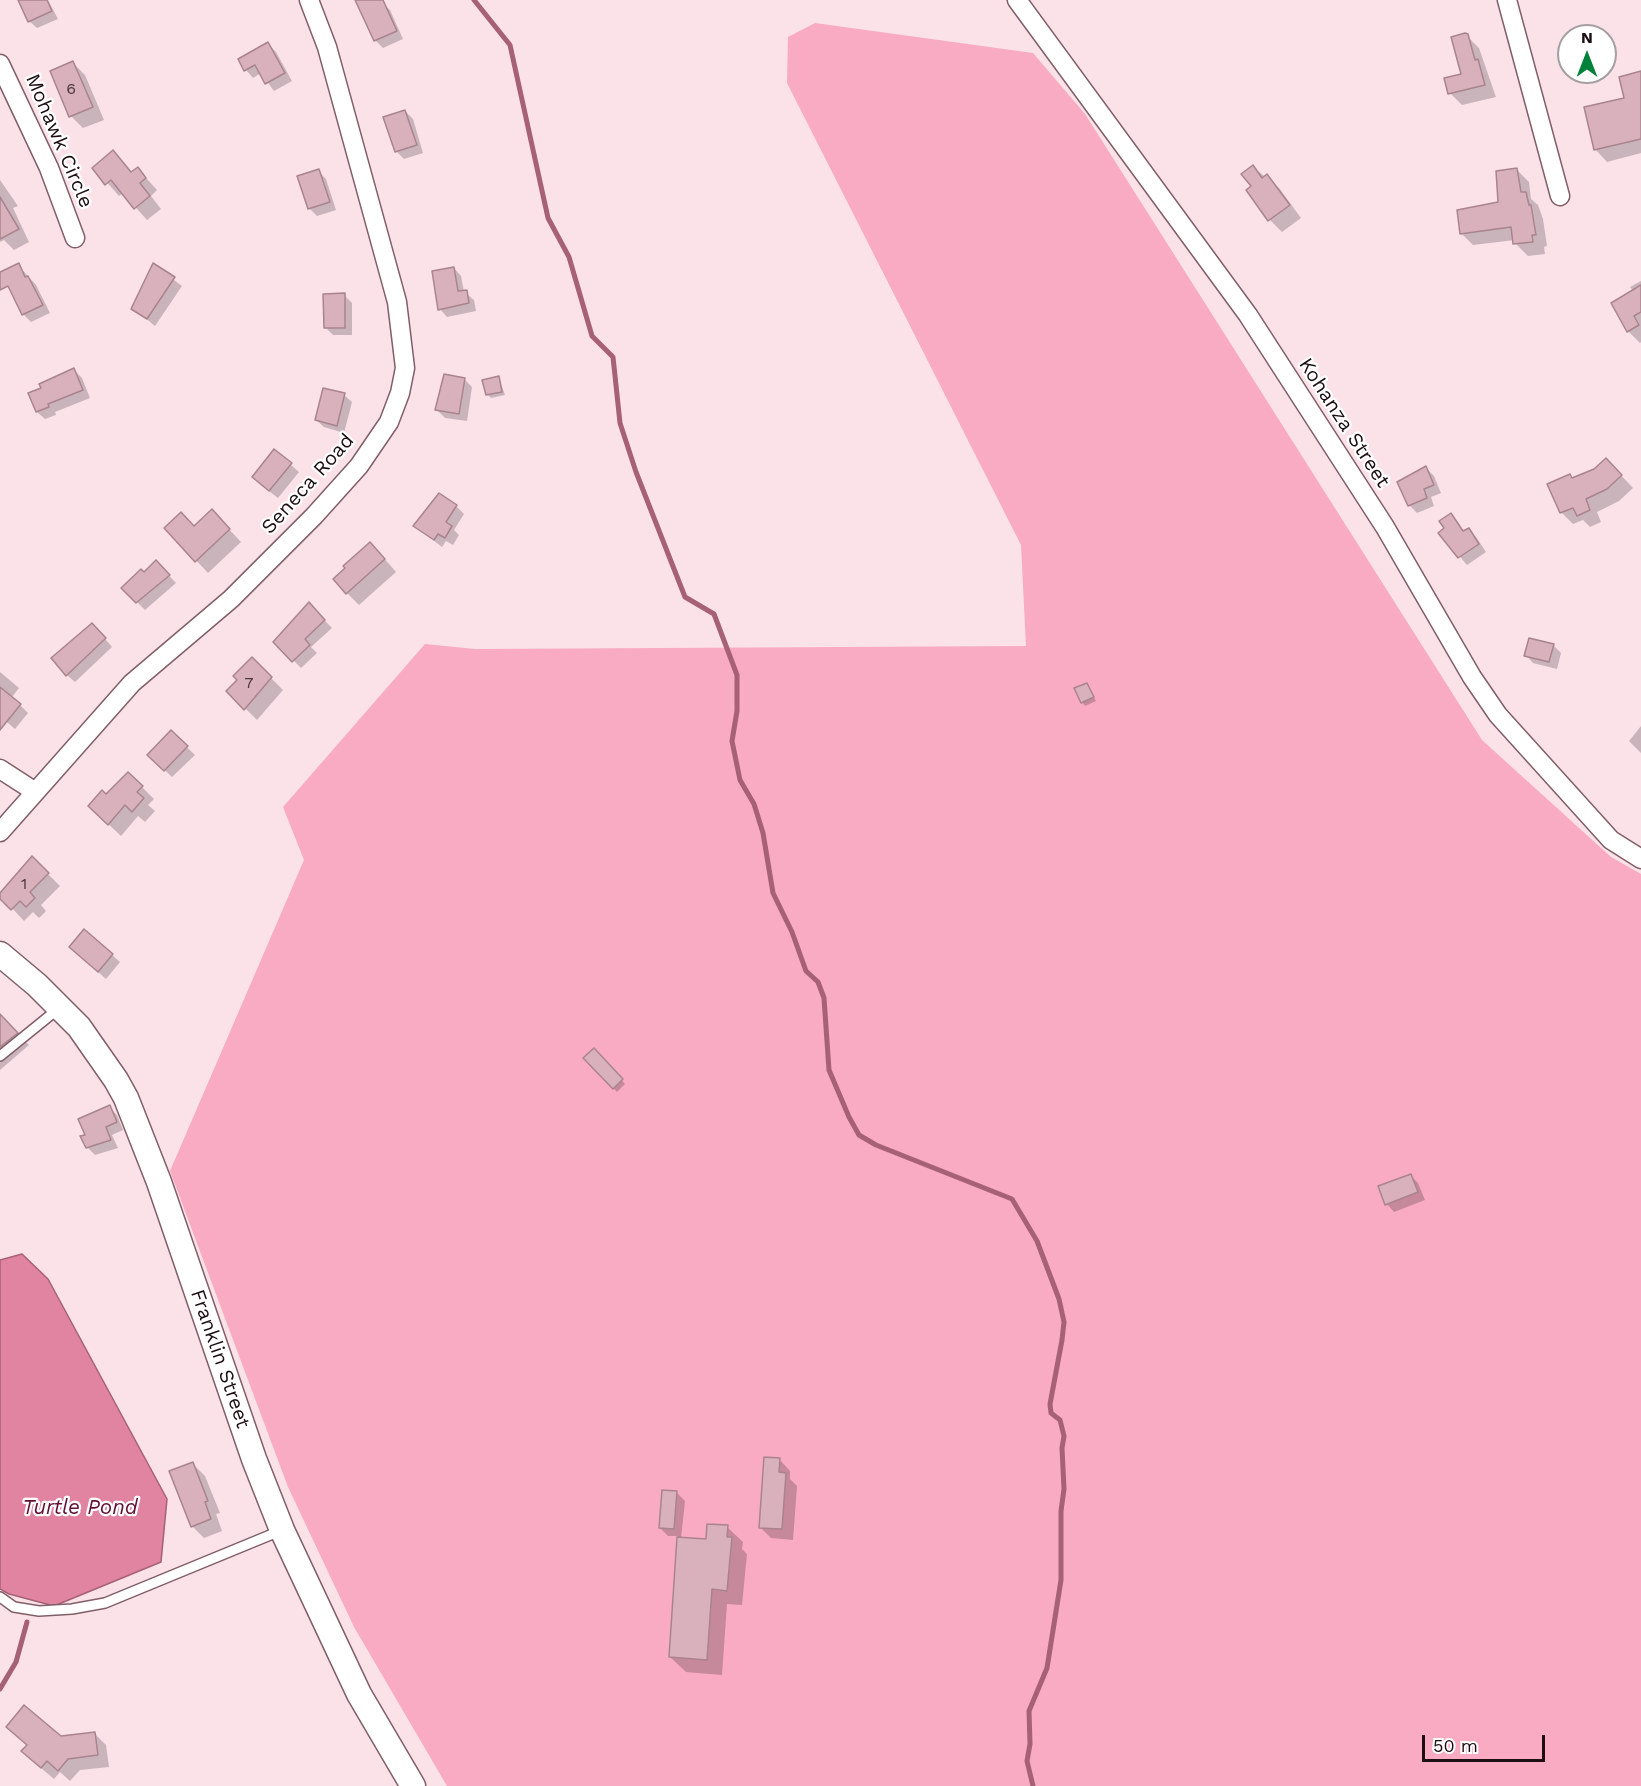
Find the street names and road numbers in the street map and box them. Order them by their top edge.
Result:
street label: Mohawk Circle [20,70,98,212]
street label: Kohanza Street [1293,354,1395,492]
street label: Seneca Road [257,429,359,539]
street label: Franklin Street [185,1286,255,1432]

